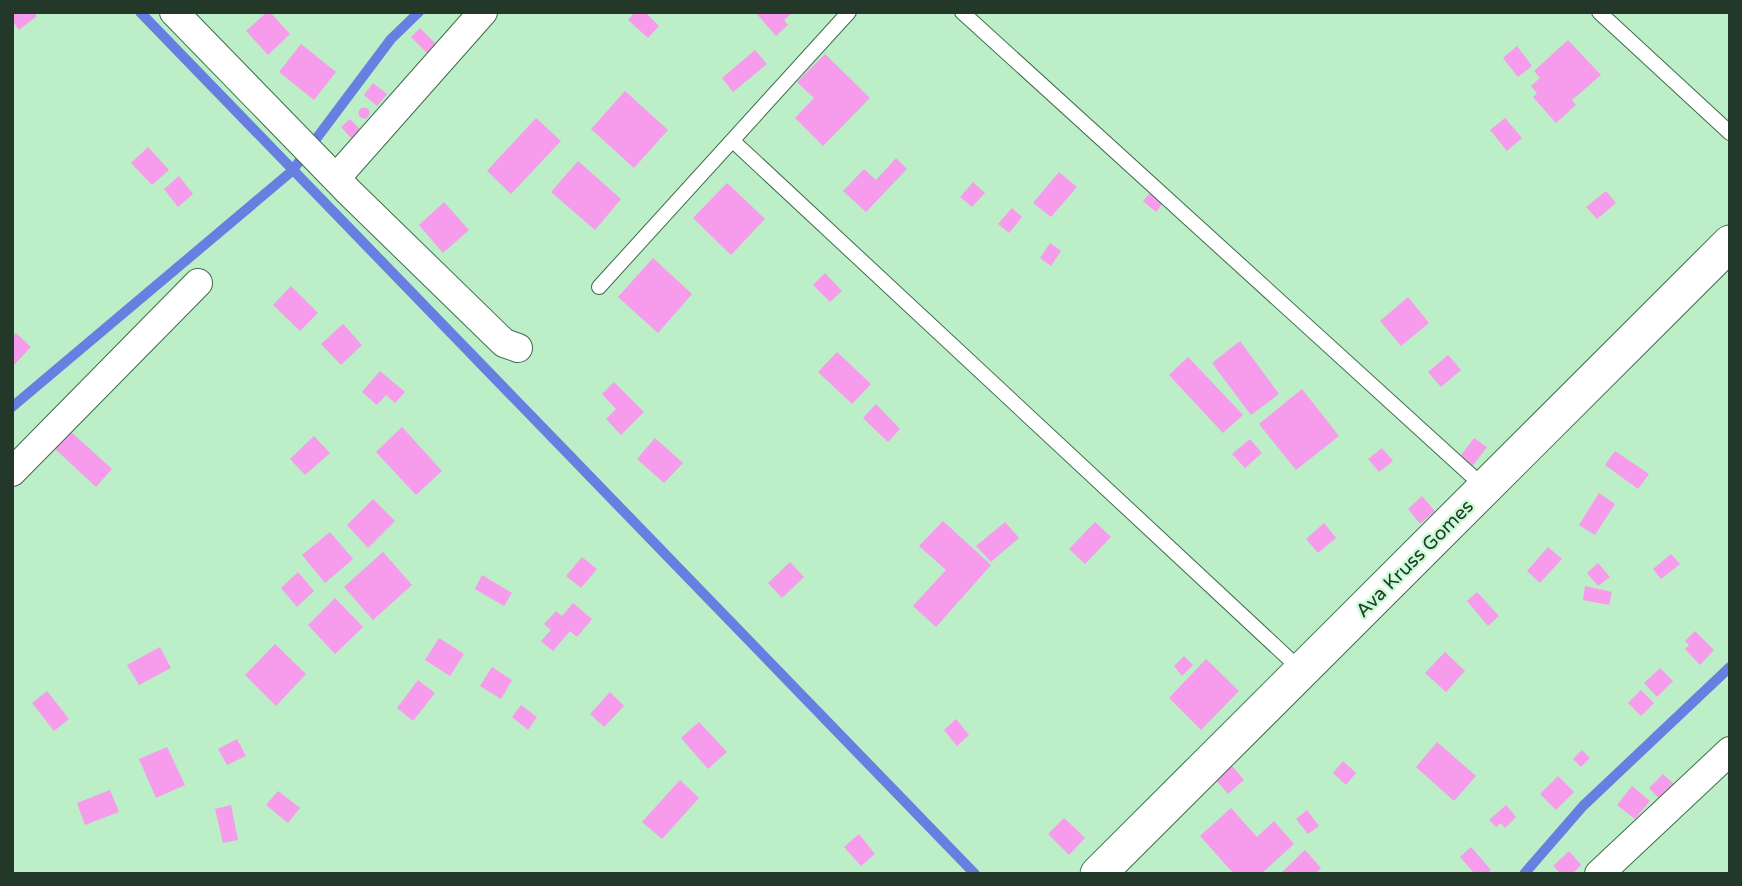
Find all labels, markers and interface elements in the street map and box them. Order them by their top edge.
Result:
street label: Ava Kruss Gomes [1351,495,1478,622]

